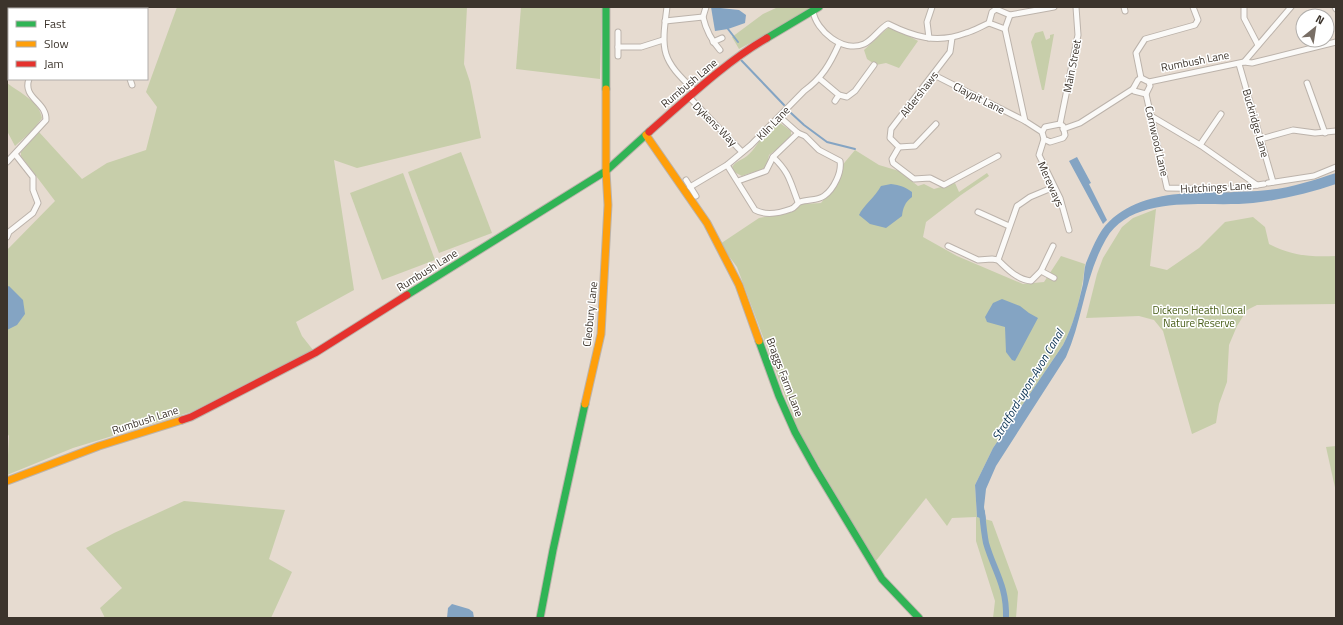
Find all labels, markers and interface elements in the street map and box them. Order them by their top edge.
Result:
legend [8,8,148,80]
north arrow [1295,8,1335,48]
text: N [1313,11,1327,28]
text: Fast [44,14,67,33]
text: Slow [44,34,69,53]
street label: Main Street [1059,38,1085,94]
street label: Rumbush Lane [1160,46,1231,75]
text: Jam [44,54,64,73]
street label: Rumbush Lane [657,54,721,111]
street label: Aldershaws [896,68,942,120]
street label: Claypit Lane [950,78,1008,118]
street label: Buckridge Lane [1239,87,1274,160]
street label: Dykens Way [689,98,741,150]
street label: Kiln Lane [753,102,794,144]
street label: Cornwood Lane [1141,104,1173,178]
street label: Mereways [1034,159,1068,209]
street label: Hutchings Lane [1180,177,1253,197]
street label: Rumbush Lane [393,245,461,295]
street label: Cleobury Lane [579,280,601,347]
park label: Dickens Heath Local Nature Reserve [1153,302,1245,331]
water label: Stratford-upon-Avon Canal [987,324,1069,444]
street label: Braggs Farm Lane [763,335,808,419]
street label: Rumbush Lane [110,402,181,438]

